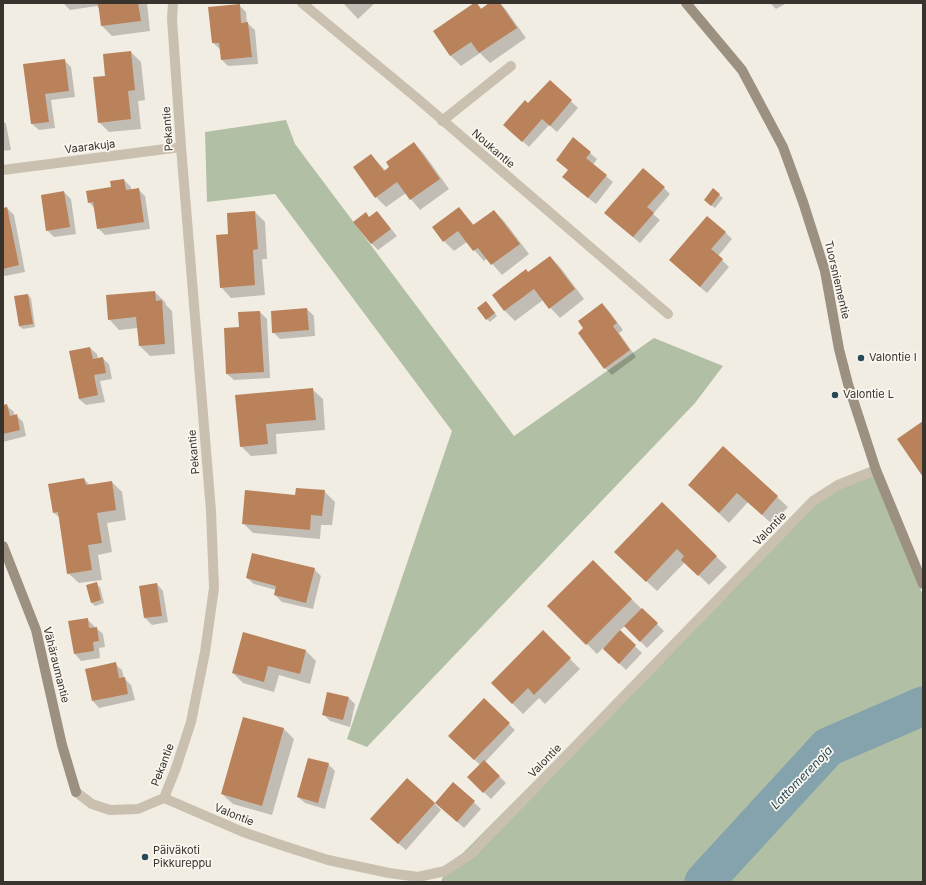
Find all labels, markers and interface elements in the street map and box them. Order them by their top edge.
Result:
street label: Pekantie [160,106,176,152]
street label: Noukantie [469,127,517,171]
street label: Vaarakuja [64,137,116,157]
street label: Tuorsniementie [822,239,852,321]
place label: Valontie I [869,351,917,365]
marker: Valontie I [856,353,866,363]
place label: Valontie L [843,388,894,402]
marker: Valontie L [830,390,840,400]
street label: Pekantie [185,429,203,475]
street label: Valontie [751,509,789,549]
street label: Vähäraumantie [40,626,72,704]
street label: Valontie [526,741,564,781]
street label: Pekantie [149,742,177,788]
water label: Lattomerenoja [768,743,836,813]
street label: Valontie [212,801,256,829]
place label: Päiväkoti Pikkureppu [153,844,212,870]
marker: Päiväkoti Pikkureppu [140,852,150,862]

